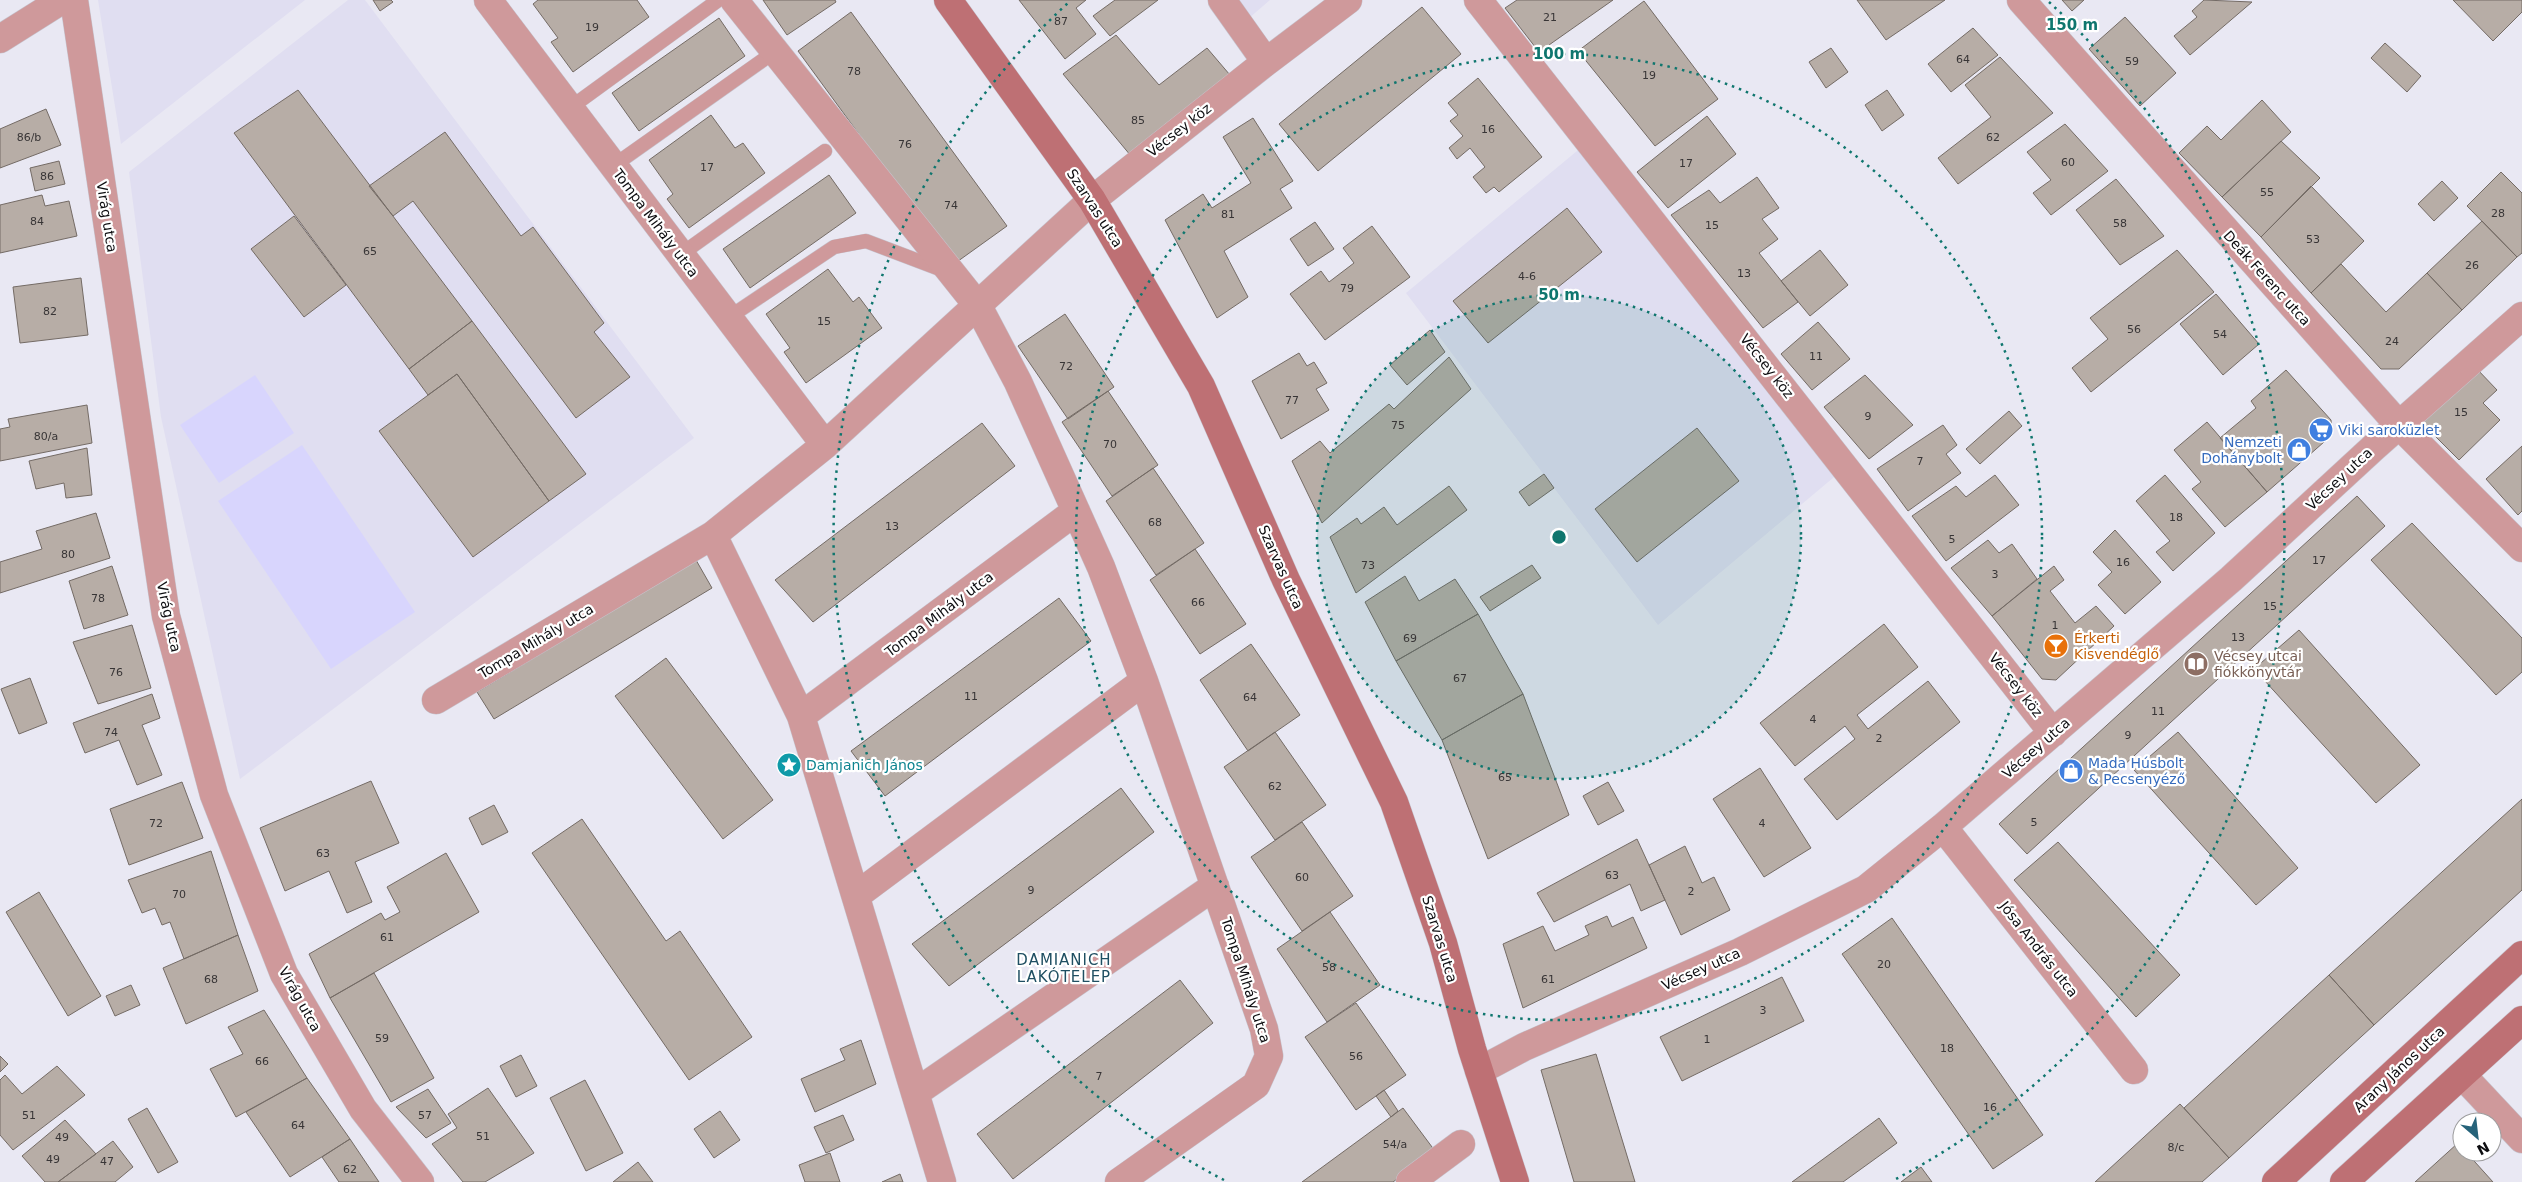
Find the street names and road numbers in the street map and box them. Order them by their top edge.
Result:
street label: Vécsey köz [1144,100,1214,160]
street label: Tompa Mihály utca [610,165,702,280]
street label: Szarvas utca [1064,166,1126,250]
street label: Virág utca [94,180,120,254]
street label: Deák Ferenc utca [2220,227,2314,329]
street label: Vécsey köz [1737,331,1797,401]
street label: Vécsey utca [2303,444,2375,514]
street label: Szarvas utca [1255,523,1307,611]
street label: Tompa Mihály utca [881,568,996,660]
street label: Virág utca [154,580,184,654]
street label: Tompa Mihály utca [475,600,596,682]
street label: Vécsey köz [1986,650,2046,720]
street label: Vécsey utca [1999,714,2073,782]
street label: Szarvas utca [1419,894,1461,984]
street label: Jósa András utca [1996,897,2081,1000]
street label: Tompa Mihály utca [1218,914,1274,1045]
street label: Vécsey utca [1659,945,1743,993]
street label: Virág utca [276,964,324,1034]
street label: Arany János utca [2350,1023,2448,1115]

